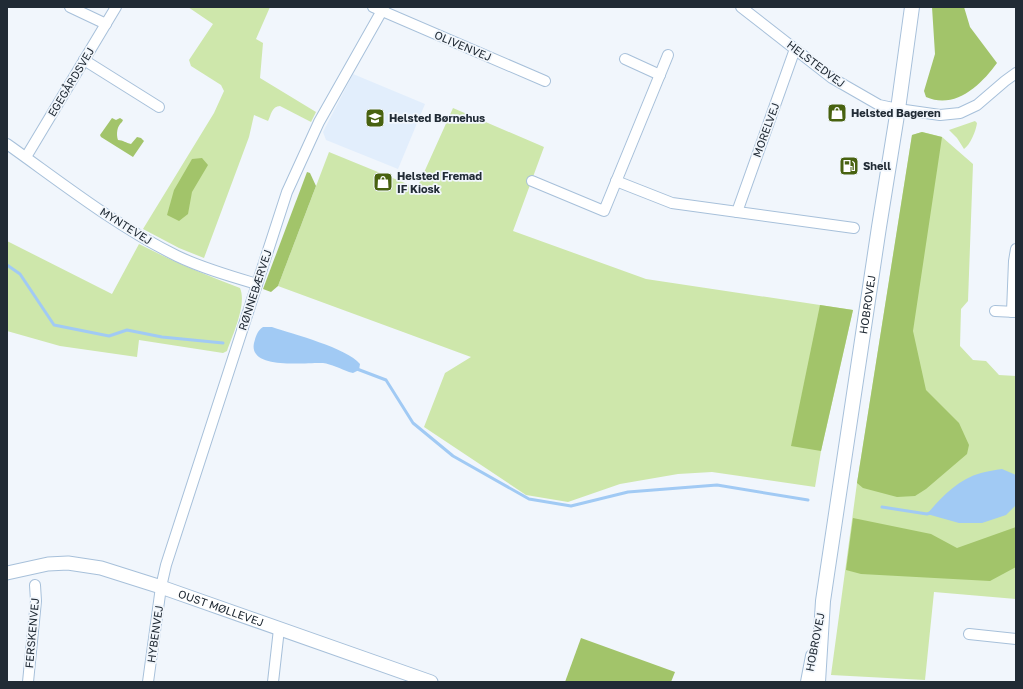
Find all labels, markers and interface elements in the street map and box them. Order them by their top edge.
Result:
street label: OLIVENVEJ [433,28,494,63]
street label: HELSTEDVEJ [785,38,848,90]
street label: EGEGÅRDSVEJ [45,45,96,119]
street label: MORELVEJ [750,101,781,159]
shop icon: Helsted Bageren [826,102,848,124]
place label: Helsted Bageren [851,106,941,119]
school or university icon: Helsted Børnehus [364,107,386,129]
place label: Helsted Børnehus [389,111,485,124]
fuel station icon: Shell [838,155,860,177]
place label: Shell [863,159,891,172]
place label: Helsted Fremad IF Kiosk [397,169,482,195]
shop icon: Helsted Fremad IF Kiosk [372,171,394,193]
street label: MYNTEVEJ [98,205,155,247]
street label: RØNNEBÆRVEJ [235,248,274,332]
street label: HOBROVEJ [856,274,878,335]
street label: OUST MØLLEVEJ [177,587,266,629]
street label: FERSKENVEJ [22,597,41,669]
street label: HYBENVEJ [144,604,165,664]
street label: HOBROVEJ [802,611,827,672]

